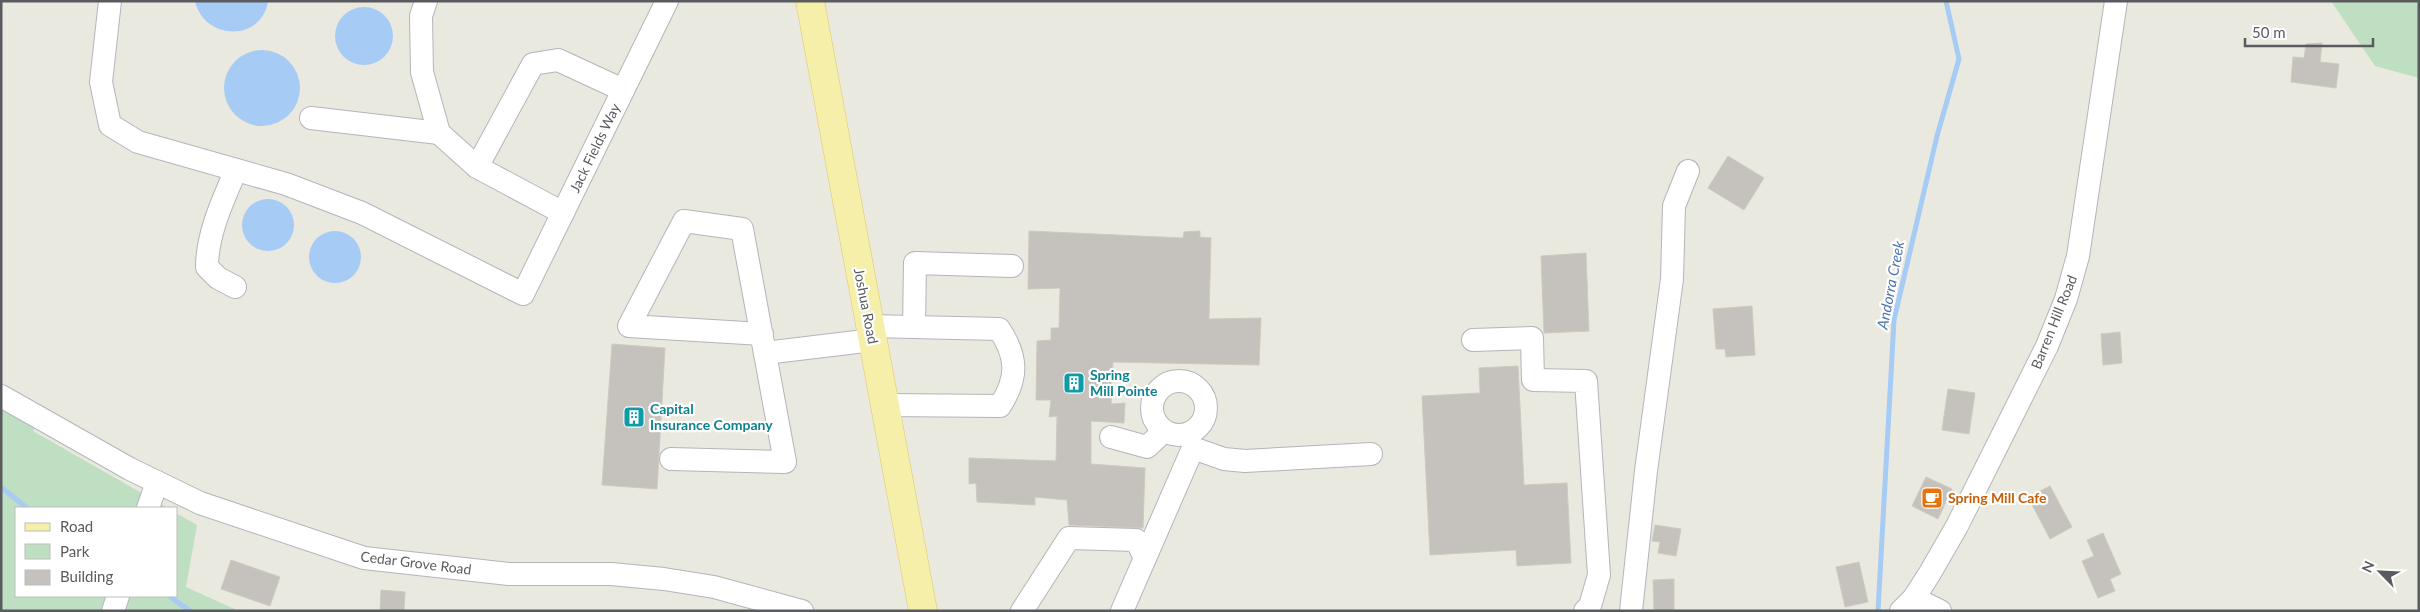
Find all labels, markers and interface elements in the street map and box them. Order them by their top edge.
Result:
scale bar [2245,15,2372,47]
text: 50 m [2252,23,2286,41]
street label: Jack Fields Way [566,100,624,195]
water label: Andorra Creek [1872,238,1908,332]
street label: Joshua Road [851,267,882,345]
street label: Barren Hill Road [2027,272,2080,371]
place label: Spring Mill Pointe [1090,366,1158,399]
building icon: Spring Mill Pointe [1062,371,1086,395]
place label: Capital Insurance Company [650,400,773,433]
building icon: Capital Insurance Company [622,405,646,429]
cafe icon: Spring Mill Cafe [1920,486,1944,510]
place label: Spring Mill Cafe [1948,489,2047,506]
legend [15,507,178,597]
text: Road [60,517,93,535]
text: Park [60,542,90,560]
street label: Cedar Grove Road [360,547,472,578]
north arrow [2355,547,2405,597]
text: N [2358,558,2378,575]
text: Building [60,567,113,585]

